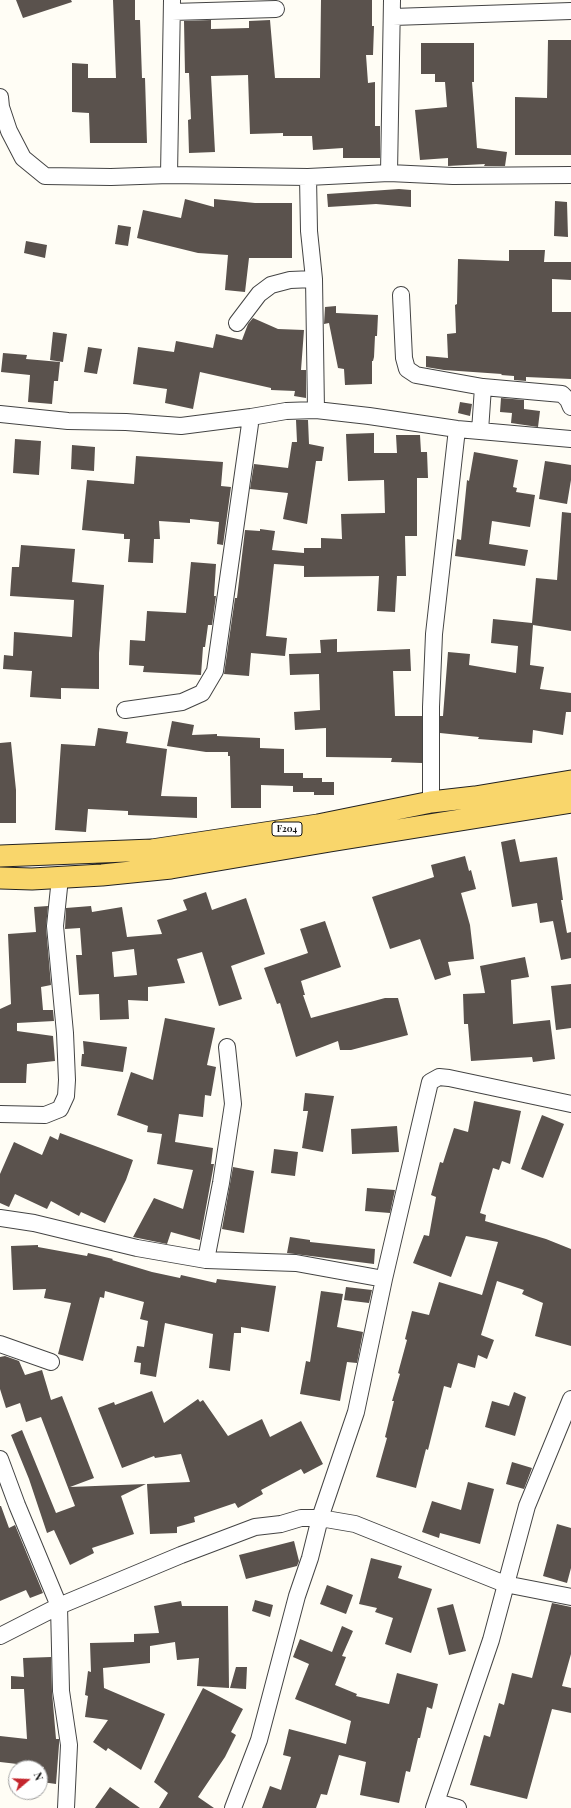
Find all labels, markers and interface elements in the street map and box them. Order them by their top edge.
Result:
road number: F204 [272,822,302,836]
north arrow [8,1760,48,1800]
text: N [30,1770,47,1782]

